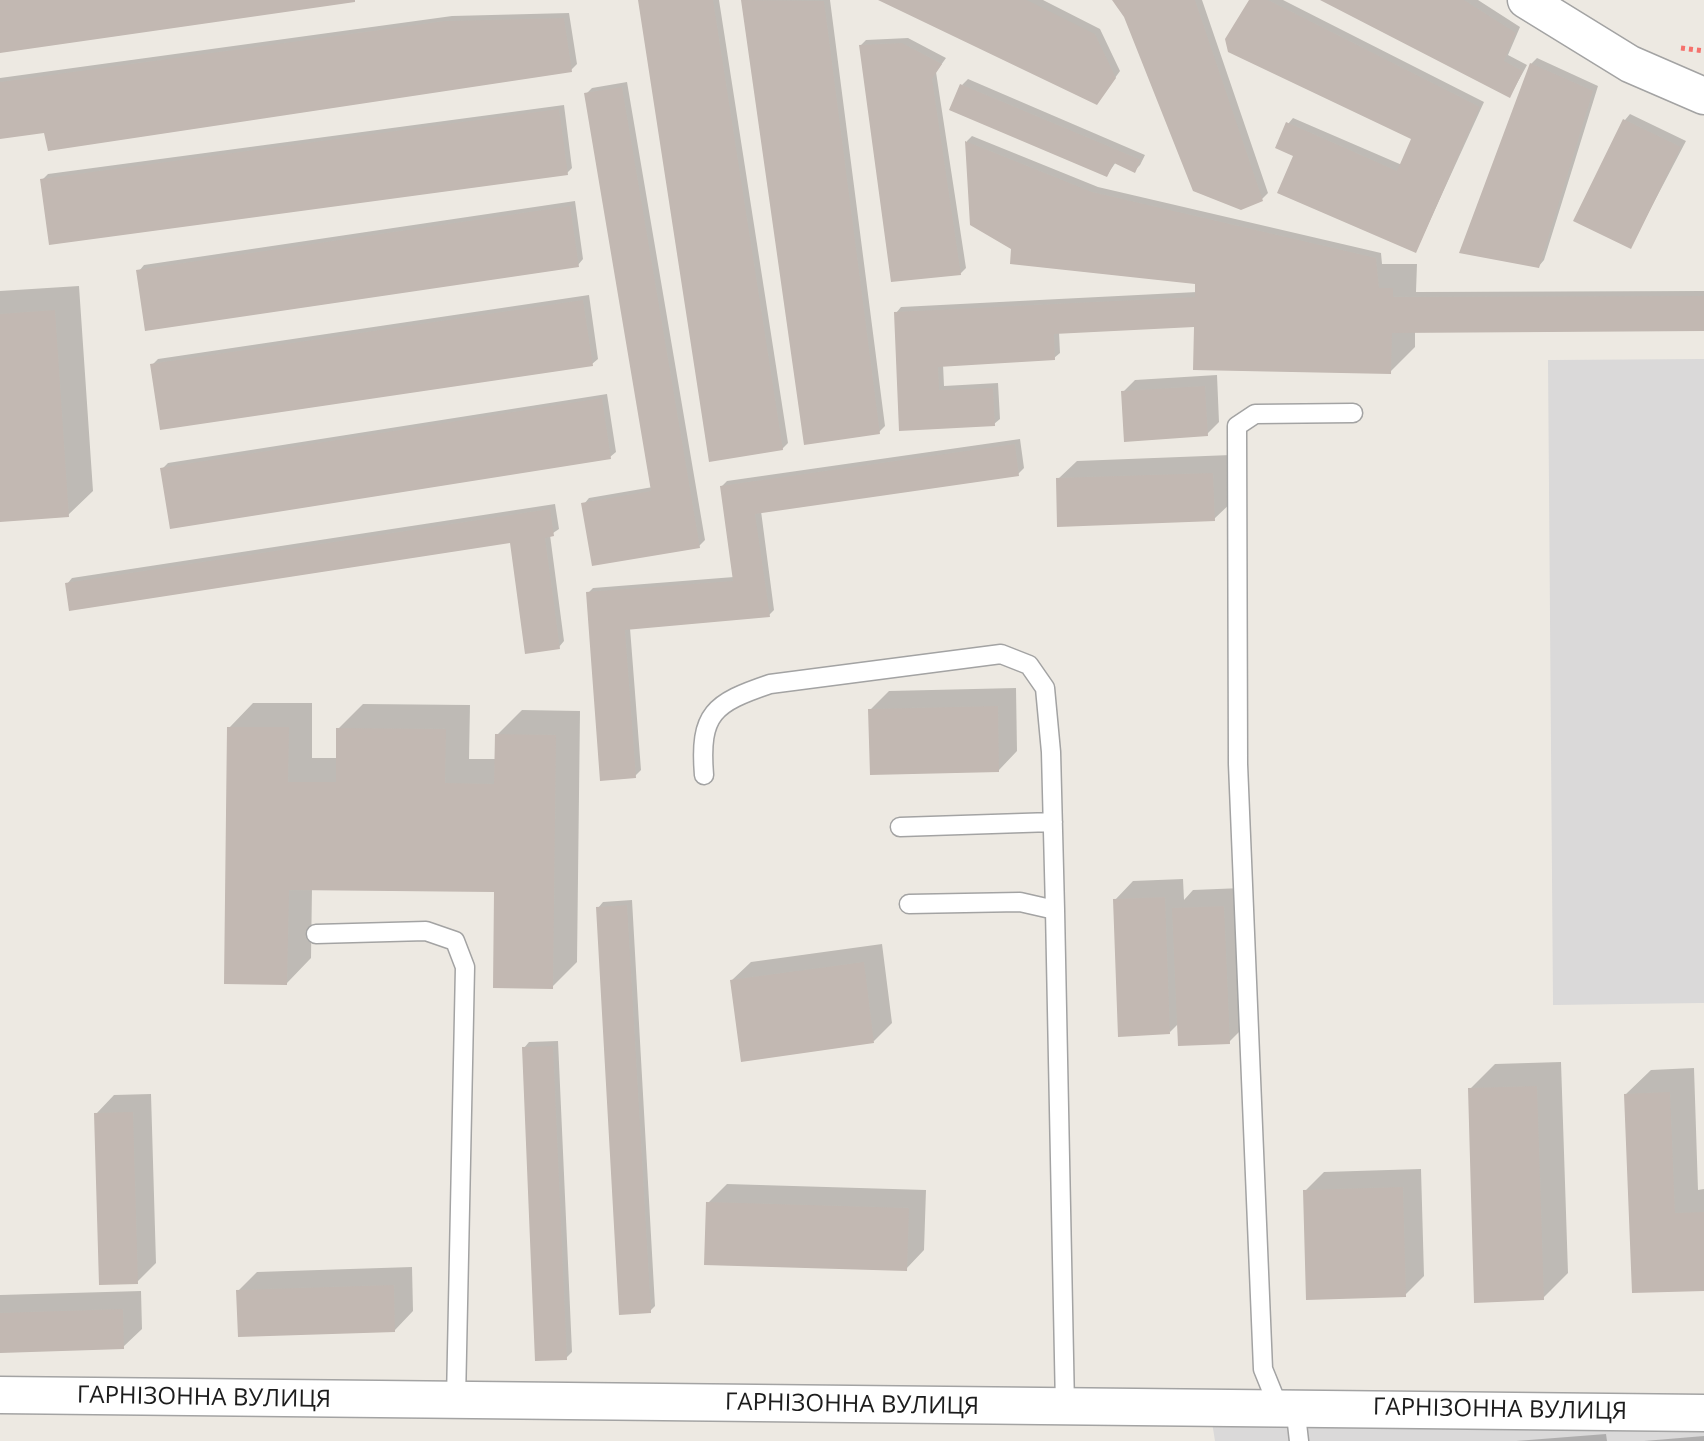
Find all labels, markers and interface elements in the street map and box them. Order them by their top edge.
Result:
street label: ГАРНІЗОННА ВУЛИЦЯ [77,1381,331,1415]
street label: ГАРНІЗОННА ВУЛИЦЯ [725,1388,979,1422]
street label: ГАРНІЗОННА ВУЛИЦЯ [1373,1393,1627,1427]

